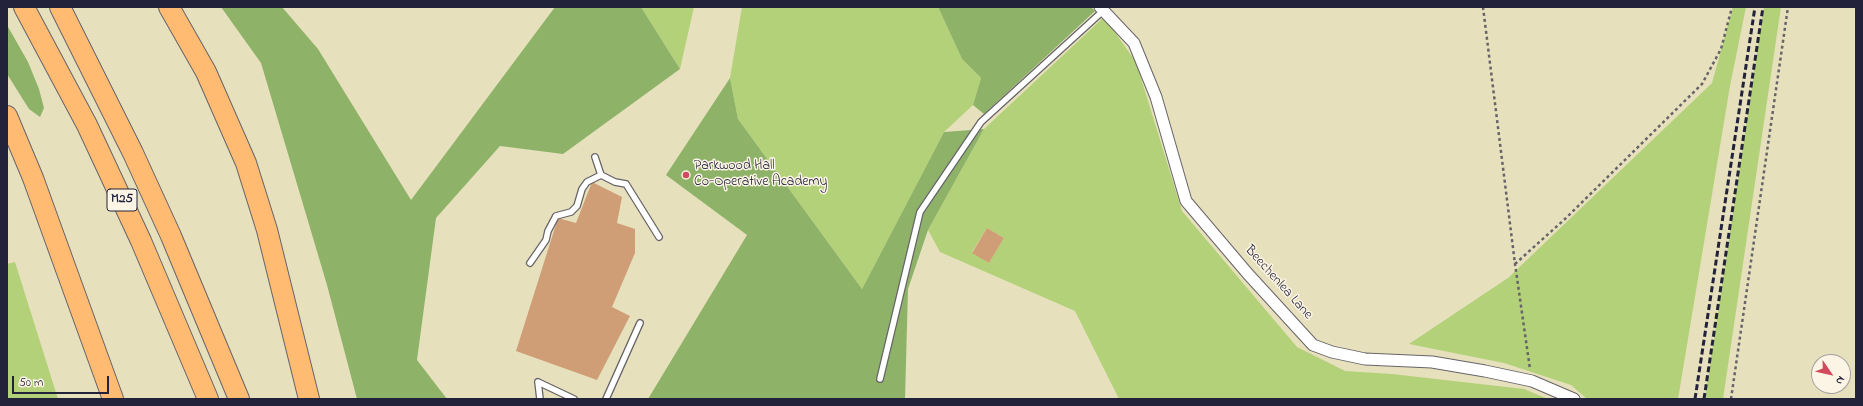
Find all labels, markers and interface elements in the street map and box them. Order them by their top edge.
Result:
place label: Parkwood Hall Co-Operative Academy [694,159,827,192]
marker: Parkwood Hall Co-Operative Academy [681,170,691,180]
road number: M25 [107,189,137,211]
street label: Beechenlea Lane [1240,243,1316,323]
north arrow [1811,354,1851,394]
scale bar [14,368,111,394]
text: N [1831,373,1849,388]
text: 50 m [19,374,43,392]

